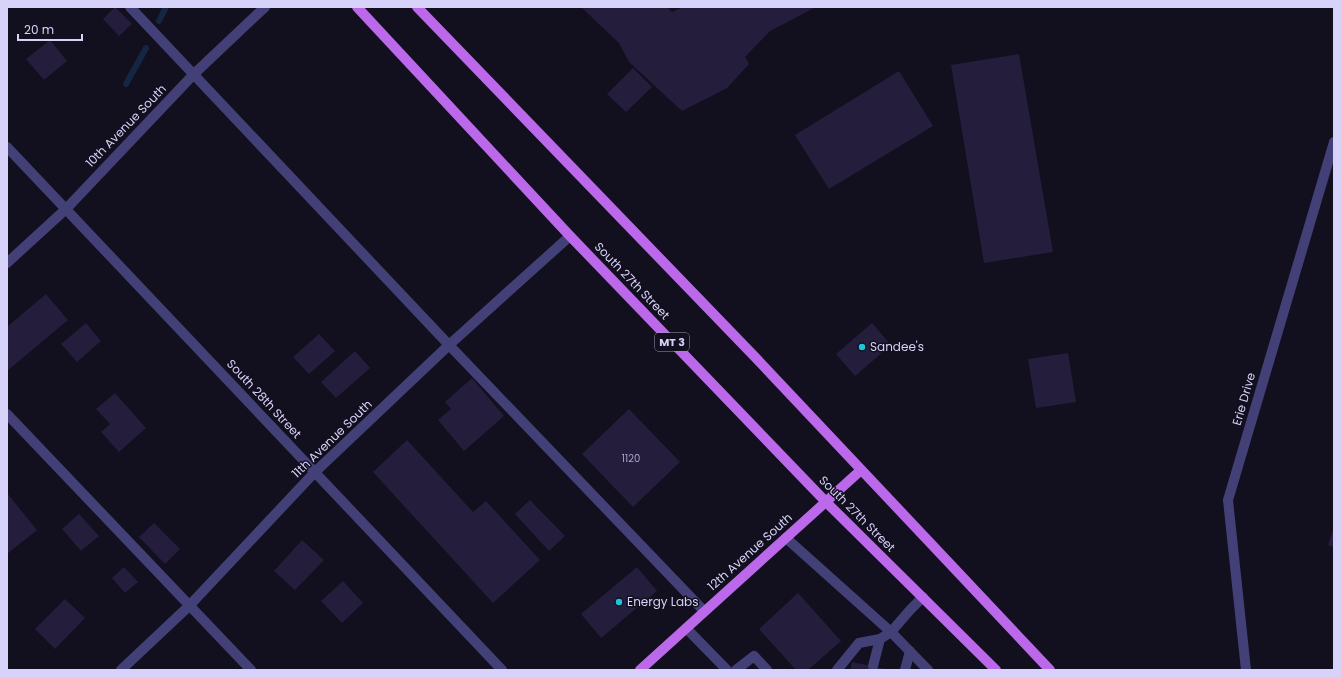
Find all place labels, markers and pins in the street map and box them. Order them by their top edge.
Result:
place label: Sandee's [870,338,924,355]
marker: Sandee's [857,342,867,352]
place label: Energy Labs [627,593,699,610]
marker: Energy Labs [614,597,624,607]

